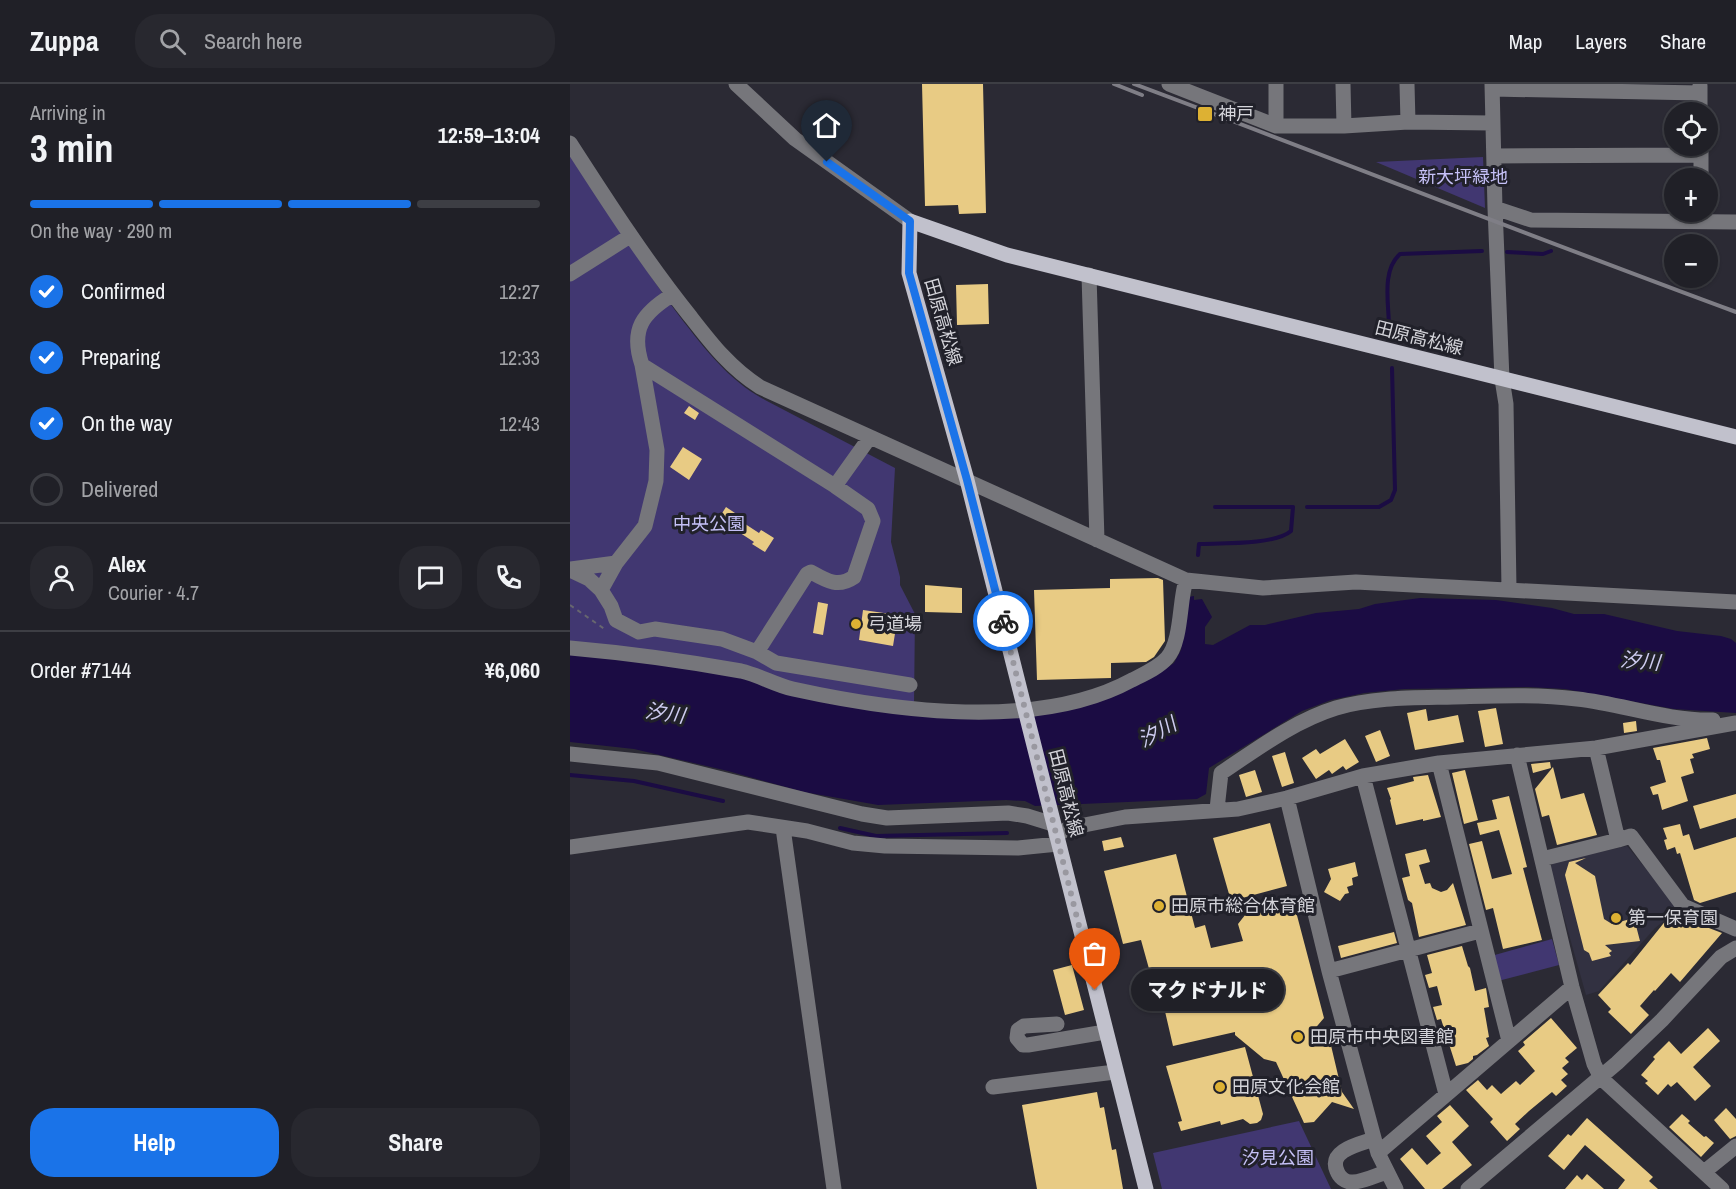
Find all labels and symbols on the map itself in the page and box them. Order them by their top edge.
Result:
pin [801,100,852,162]
place label: 神戸 [1218,101,1254,126]
marker: 神戸 [1196,105,1214,123]
park label: 新大坪緑地 [1418,164,1508,189]
street label: 田原高松線 [919,275,968,369]
street label: 田原高松線 [1372,314,1466,361]
park label: 中央公園 [673,511,745,536]
courier [973,591,1033,651]
place label: 弓道場 [868,611,922,636]
marker: 弓道場 [849,617,863,631]
water label: 汐川 [1619,645,1663,676]
water label: 汐川 [643,696,689,729]
water label: 汐川 [1133,709,1183,753]
street label: 田原高松線 [1043,746,1090,840]
place label: 田原市総合体育館 [1171,893,1315,918]
marker: 田原市総合体育館 [1152,899,1166,913]
place label: 第一保育園 [1628,905,1718,930]
marker: 第一保育園 [1609,911,1623,925]
pin [1069,928,1120,990]
callout: マクドナルド [1131,969,1284,1011]
place label: 田原市中央図書館 [1310,1024,1454,1049]
marker: 田原市中央図書館 [1291,1030,1305,1044]
place label: 田原文化会館 [1232,1074,1340,1099]
marker: 田原文化会館 [1213,1080,1227,1094]
park label: 汐見公園 [1242,1145,1314,1170]

